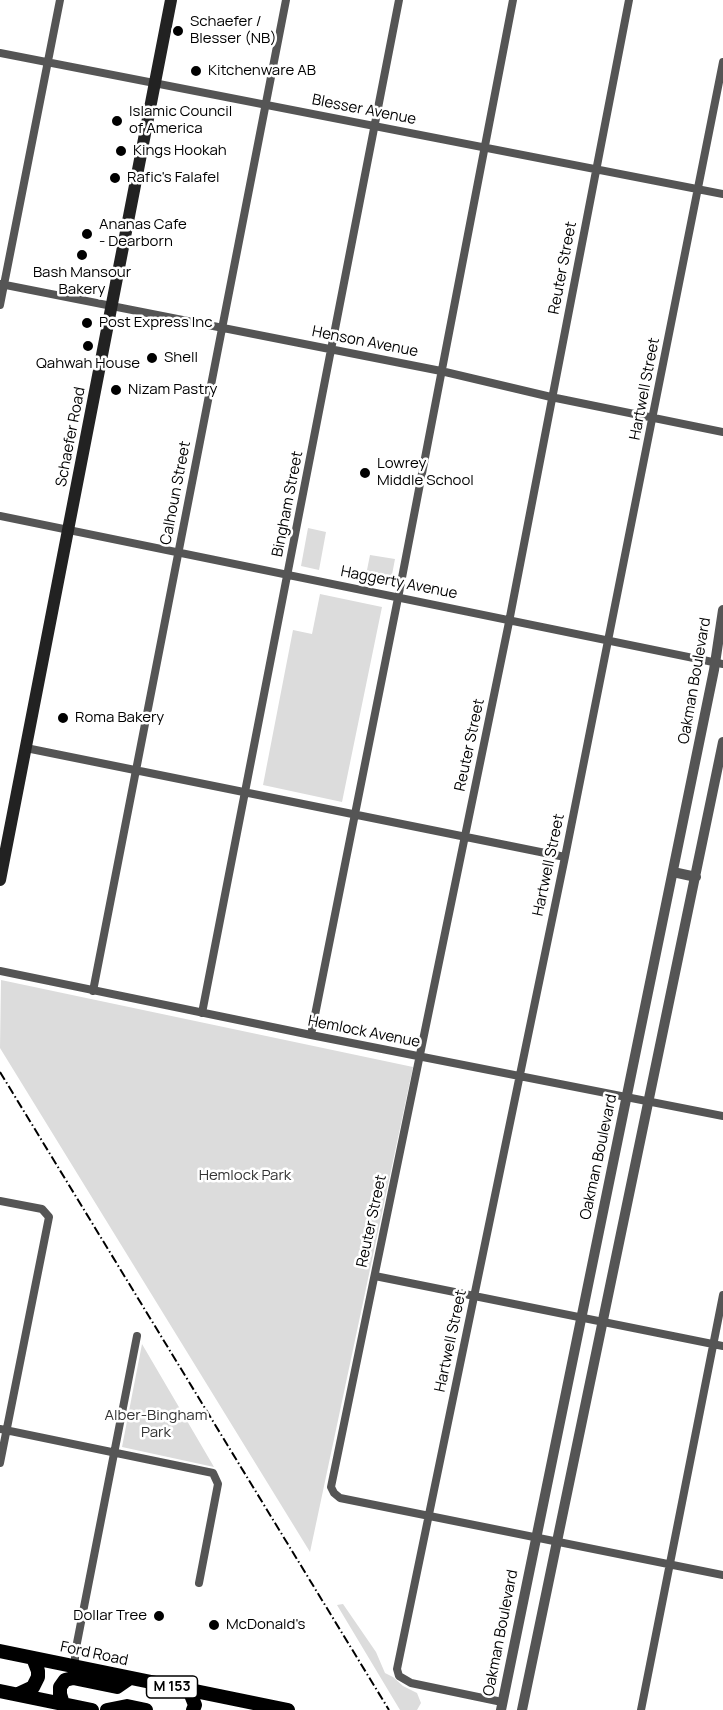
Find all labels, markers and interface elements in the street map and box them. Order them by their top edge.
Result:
place label: Schaefer / Blesser (NB) [190,13,277,48]
marker: Schaefer / Blesser (NB) [171,24,185,38]
place label: Kitchenware AB [208,62,316,80]
marker: Kitchenware AB [189,64,203,78]
street label: Blesser Avenue [310,91,418,129]
place label: Islamic Council of America [129,103,232,138]
marker: Islamic Council of America [110,114,124,128]
place label: Kings Hookah [133,142,227,160]
marker: Kings Hookah [114,144,128,158]
place label: Rafic's Falafel [127,169,219,187]
marker: Rafic's Falafel [108,171,122,185]
place label: Ananas Cafe - Dearborn [99,216,187,251]
street label: Reuter Street [545,220,581,316]
marker: Ananas Cafe - Dearborn [80,227,94,241]
marker: Bash Mansour Bakery [75,248,89,262]
place label: Bash Mansour Bakery [33,264,131,299]
place label: Post Express Inc [99,314,212,332]
marker: Post Express Inc [80,316,94,330]
street label: Henson Avenue [310,323,420,361]
street label: Hartwell Street [626,336,664,442]
marker: Qahwah House [81,339,95,353]
place label: Shell [164,349,198,367]
marker: Shell [145,351,159,365]
place label: Qahwah House [36,355,140,373]
place label: Nizam Pastry [128,381,217,399]
marker: Nizam Pastry [109,383,123,397]
street label: Schaefer Road [53,386,89,488]
street label: Calhoun Street [157,440,195,546]
street label: Bingham Street [269,450,307,558]
place label: Lowrey Middle School [377,455,474,490]
marker: Lowrey Middle School [358,466,372,480]
street label: Haggerty Avenue [339,563,459,603]
street label: Oakman Boulevard [675,616,715,746]
street label: Reuter Street [451,697,489,793]
place label: Roma Bakery [75,709,164,727]
marker: Roma Bakery [56,711,70,725]
street label: Hartwell Street [529,812,569,918]
street label: Hemlock Avenue [306,1012,422,1052]
street label: Oakman Boulevard [577,1092,621,1222]
park label: Hemlock Park [199,1167,291,1185]
street label: Reuter Street [353,1173,391,1269]
street label: Hartwell Street [431,1288,471,1394]
park label: Alber-Bingham Park [105,1407,207,1442]
street label: Oakman Boulevard [480,1568,522,1698]
place label: Dollar Tree [73,1607,147,1625]
marker: Dollar Tree [152,1609,166,1623]
place label: McDonald's [226,1616,305,1634]
marker: McDonald's [207,1618,221,1632]
street label: Ford Road [58,1638,130,1670]
road number: M 153 [146,1676,198,1698]

